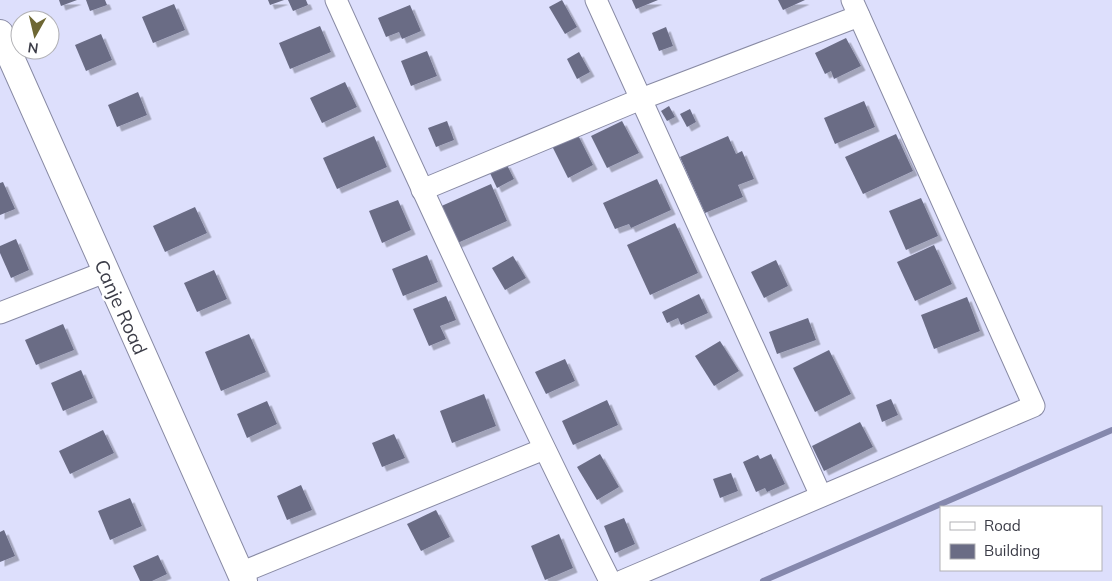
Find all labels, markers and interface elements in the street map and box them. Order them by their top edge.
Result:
north arrow [10,10,60,60]
text: N [27,38,40,58]
street label: Canje Road [89,256,153,358]
legend [940,506,1102,571]
text: Road [984,516,1021,535]
text: Building [984,541,1040,560]

